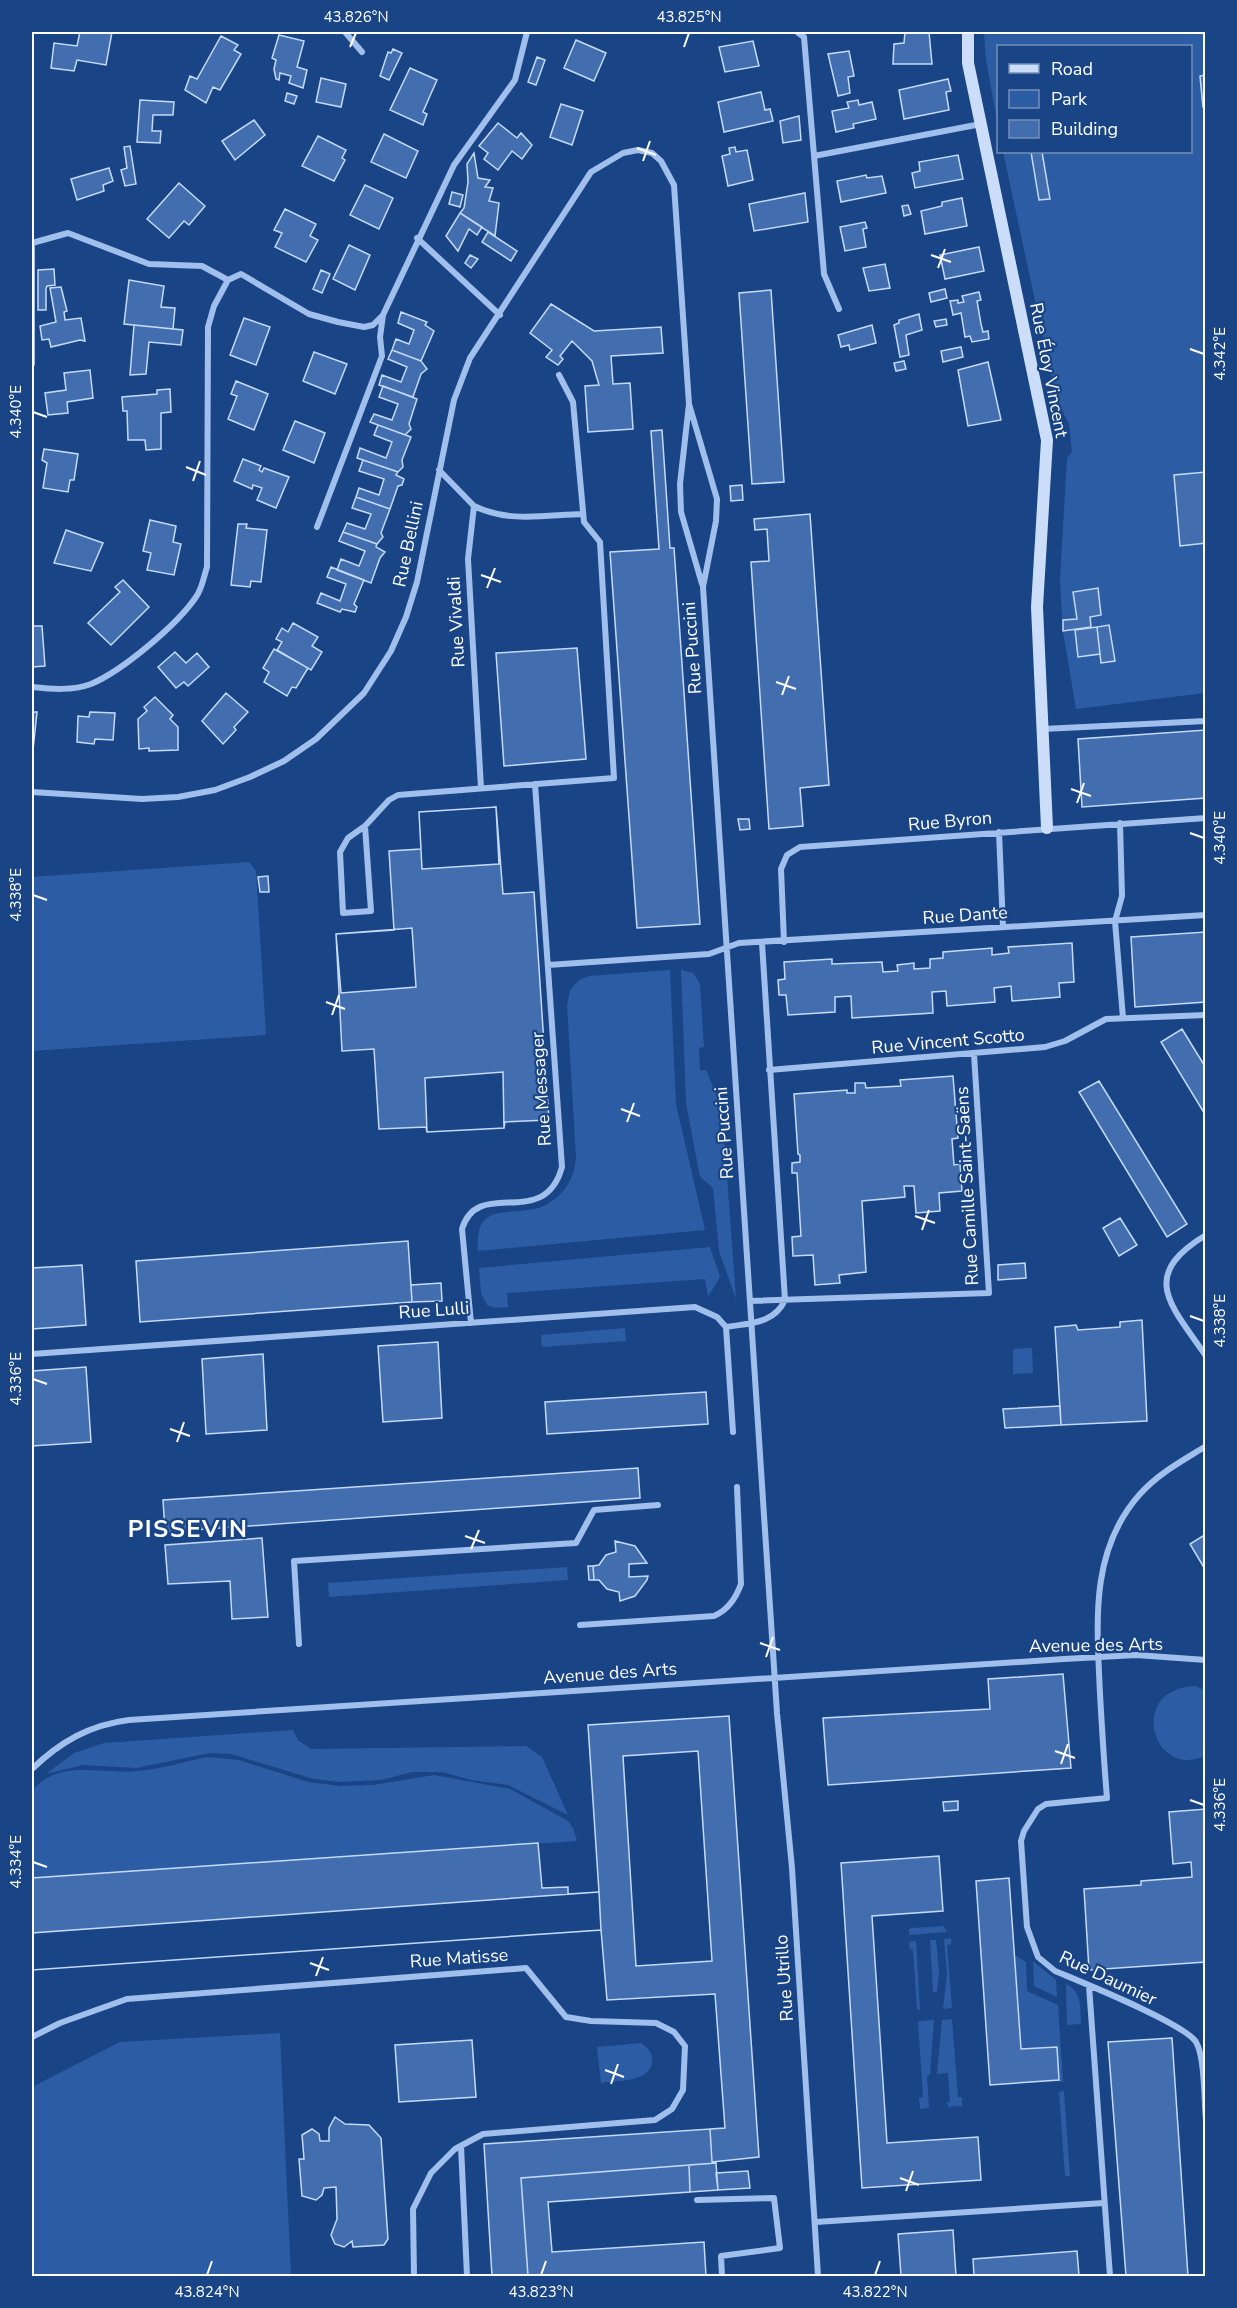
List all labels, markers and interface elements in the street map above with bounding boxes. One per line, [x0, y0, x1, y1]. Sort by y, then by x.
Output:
text: 43.826°N [323, 7, 389, 27]
text: 43.825°N [656, 7, 722, 27]
legend [997, 45, 1192, 153]
text: Road [1051, 57, 1093, 81]
text: Park [1051, 87, 1088, 111]
text: Building [1051, 117, 1118, 141]
street label: Rue Éloy Vincent [1024, 301, 1074, 440]
text: 4.342°E [1210, 327, 1230, 381]
text: 4.340°E [6, 385, 26, 439]
street label: Rue Bellini [387, 499, 429, 589]
street label: Rue Vivaldi [442, 576, 470, 668]
street label: Rue Puccini [677, 601, 707, 695]
street label: Rue Byron [907, 805, 993, 837]
text: 4.340°E [1210, 811, 1230, 865]
text: 4.338°E [6, 868, 26, 922]
street label: Rue Dante [922, 900, 1008, 930]
street label: Rue Vincent Scotto [871, 1022, 1025, 1060]
street label: Rue Messager [525, 1030, 557, 1147]
street label: Rue Puccini [709, 1086, 739, 1180]
street label: Rue Camille Saint-Saëns [950, 1086, 984, 1286]
text: 4.338°E [1210, 1294, 1230, 1348]
street label: Rue Lulli [398, 1296, 470, 1324]
text: 4.336°E [6, 1352, 26, 1406]
district label: PISSEVIN [128, 1513, 248, 1545]
street label: Avenue des Arts [1029, 1632, 1163, 1658]
street label: Avenue des Arts [542, 1656, 678, 1690]
text: 4.336°E [1210, 1778, 1230, 1832]
text: 4.334°E [6, 1835, 26, 1889]
street label: Rue Utrillo [769, 1934, 799, 2022]
street label: Rue Matisse [409, 1943, 509, 1973]
street label: Rue Daumier [1055, 1945, 1161, 2011]
text: 43.824°N [174, 2282, 240, 2302]
text: 43.823°N [508, 2282, 574, 2302]
text: 43.822°N [842, 2282, 908, 2302]

